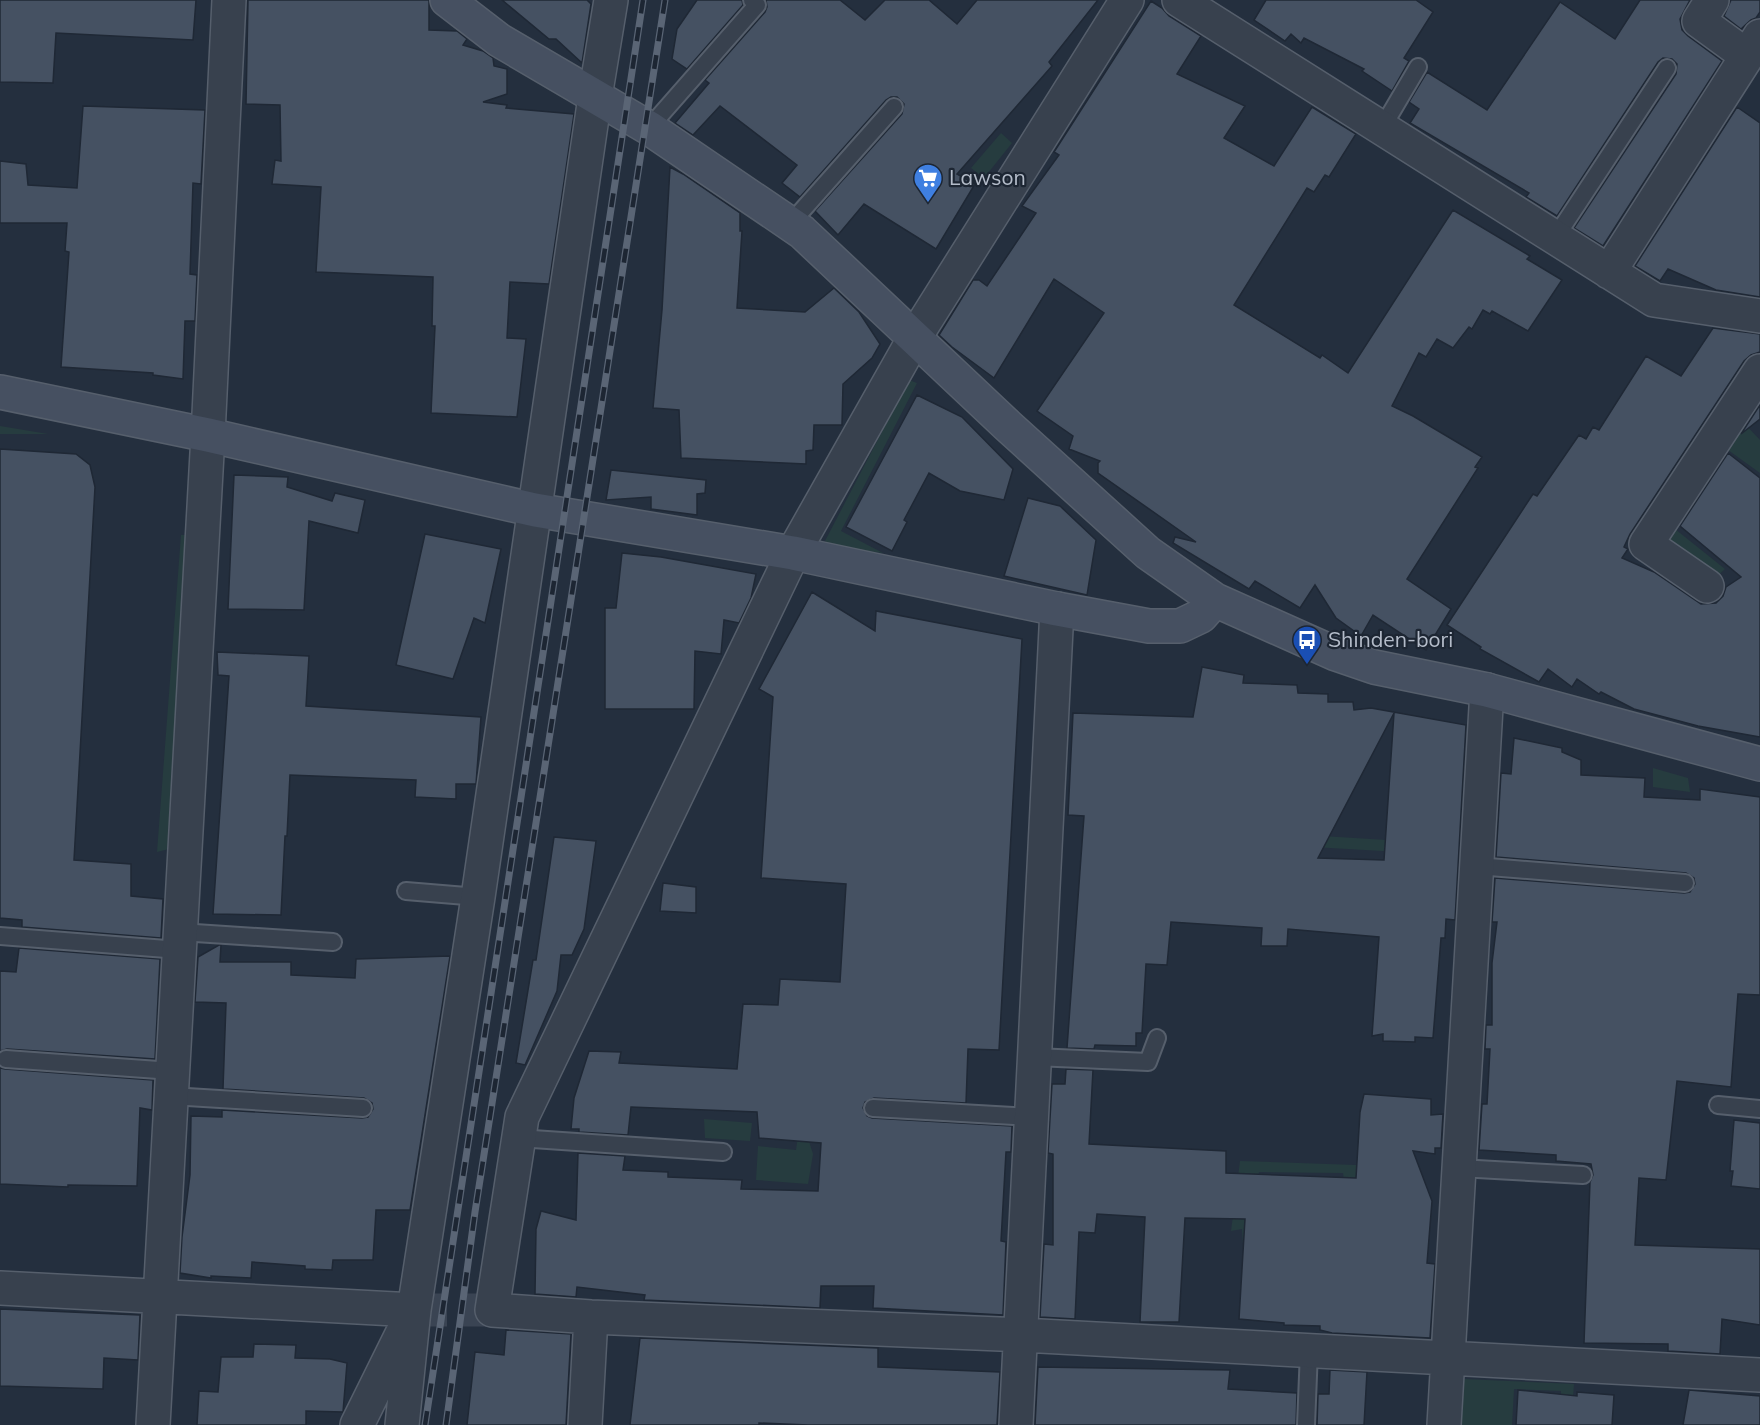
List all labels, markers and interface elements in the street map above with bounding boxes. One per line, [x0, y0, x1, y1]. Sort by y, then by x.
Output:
supermarket icon: Lawson [912, 162, 944, 204]
place label: Lawson [949, 164, 1026, 190]
bus stop icon: Shinden-bori [1291, 624, 1323, 666]
place label: Shinden-bori [1328, 626, 1453, 652]

